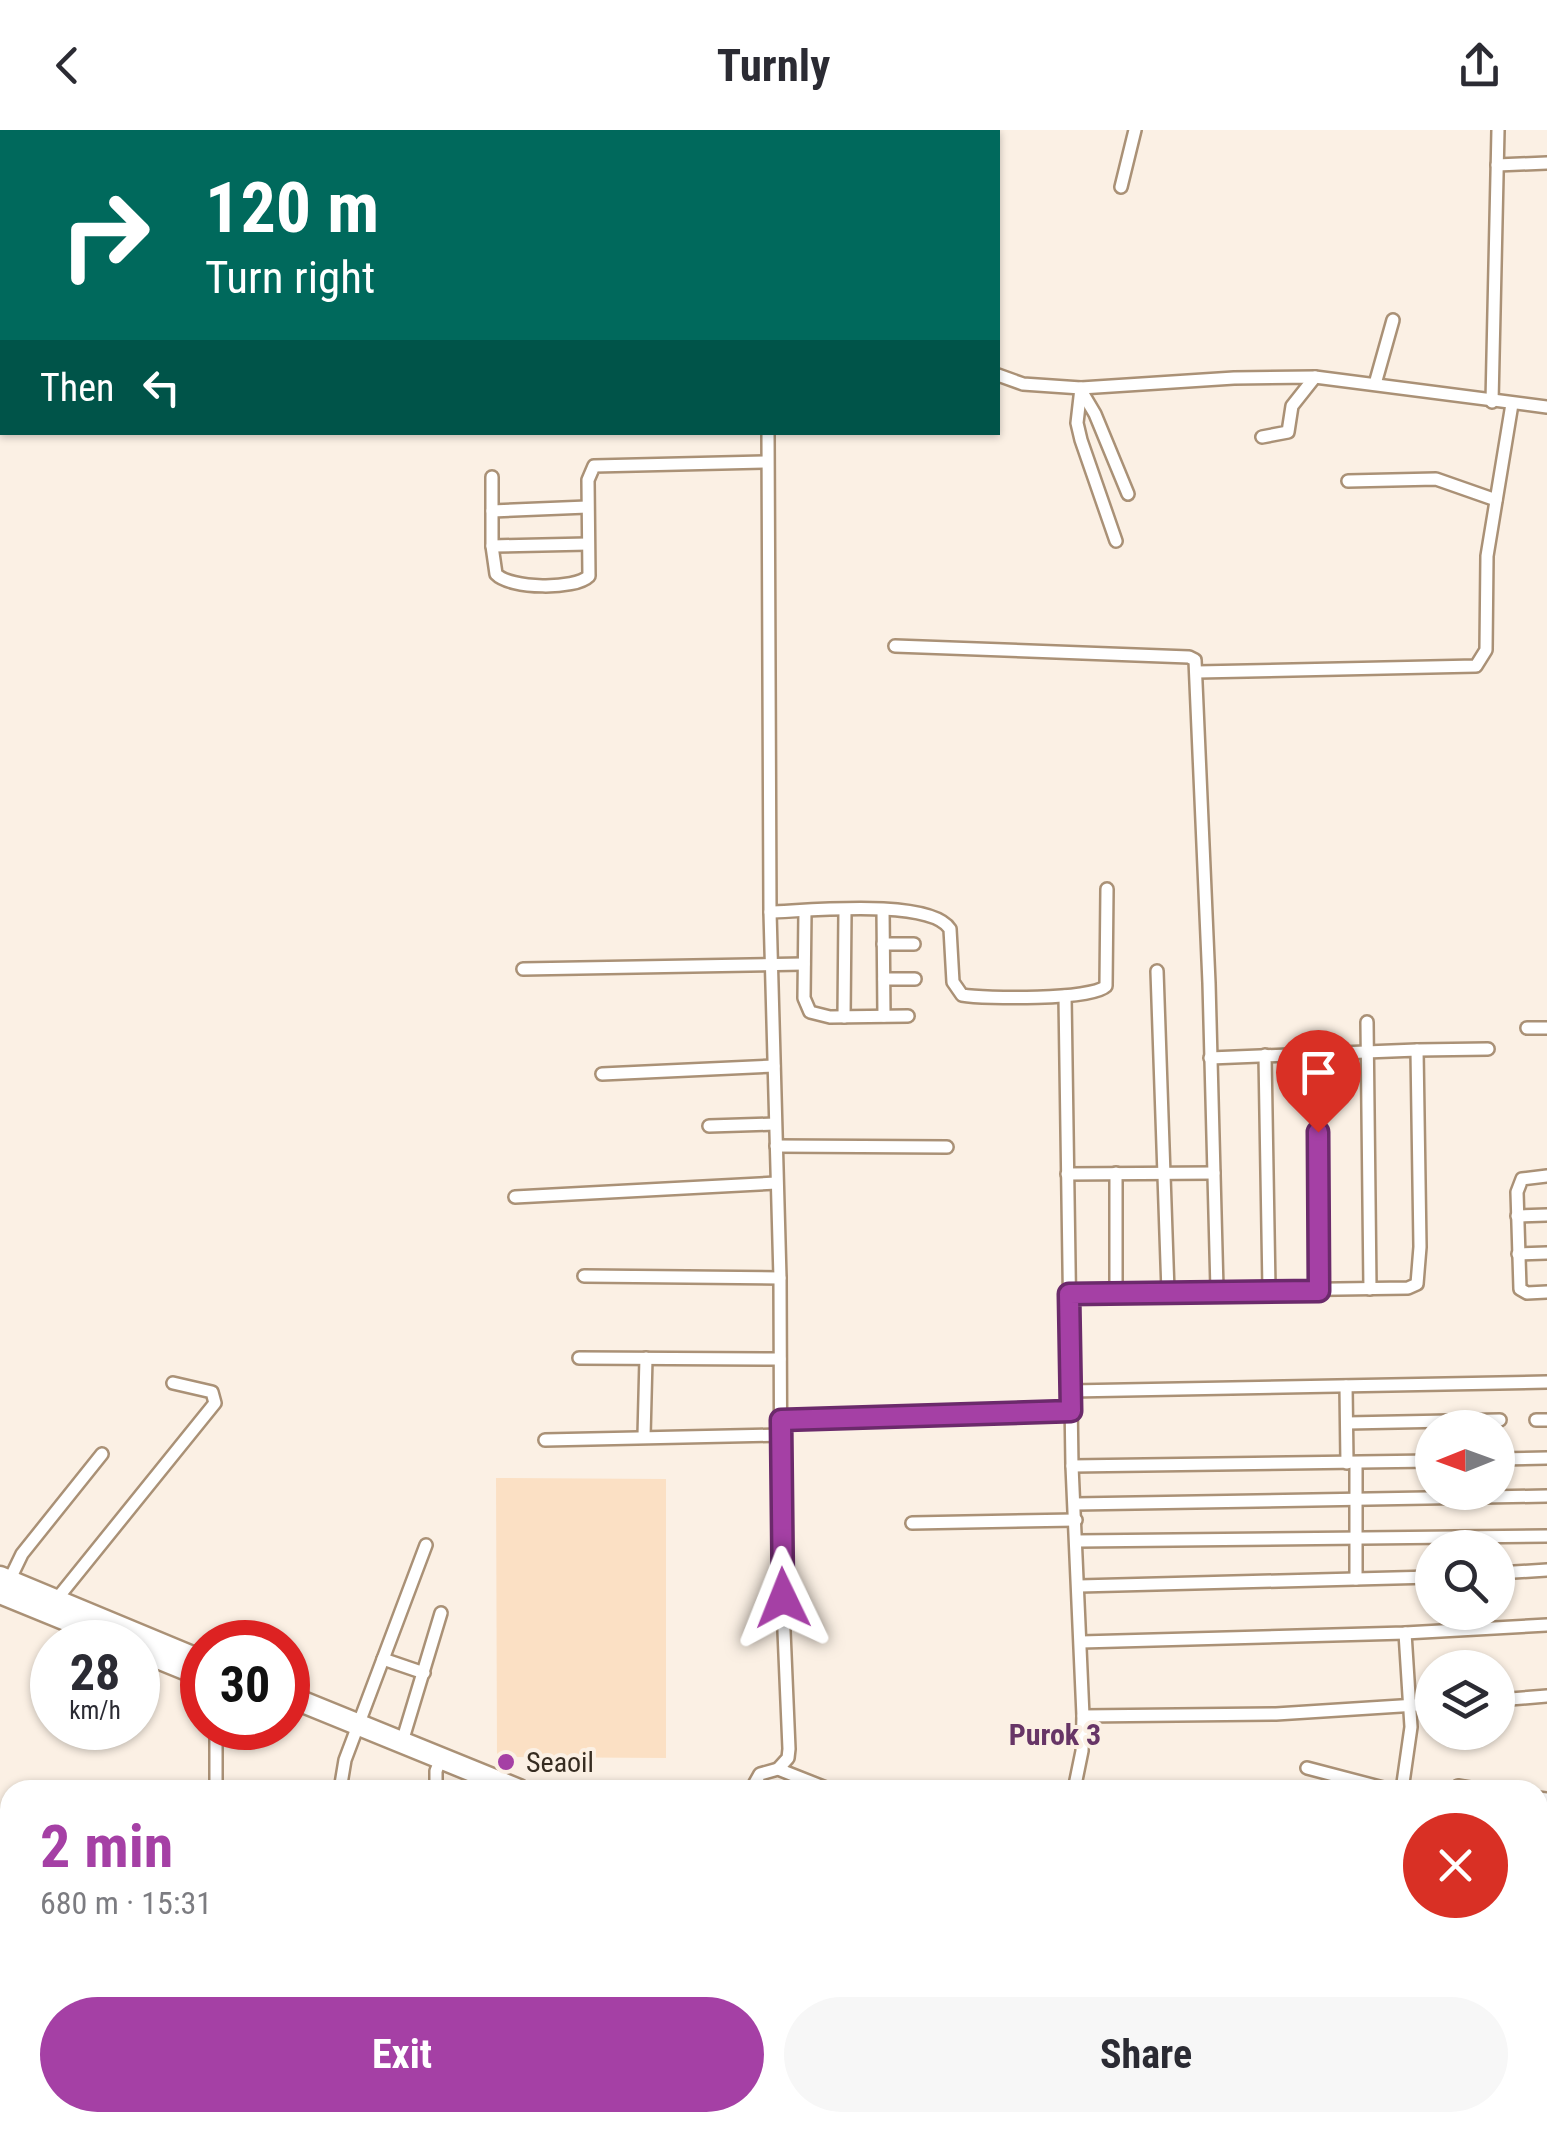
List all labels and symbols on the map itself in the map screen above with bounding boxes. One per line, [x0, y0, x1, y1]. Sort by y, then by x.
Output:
pin [1276, 1030, 1361, 1133]
north arrow [1415, 1410, 1515, 1510]
position arrow [731, 1546, 835, 1650]
speed limit sign: 30 [180, 1620, 310, 1750]
district label: Purok 3 [1009, 1717, 1101, 1752]
place label: Seaoil [526, 1746, 594, 1779]
marker: Seaoil [495, 1751, 517, 1773]

